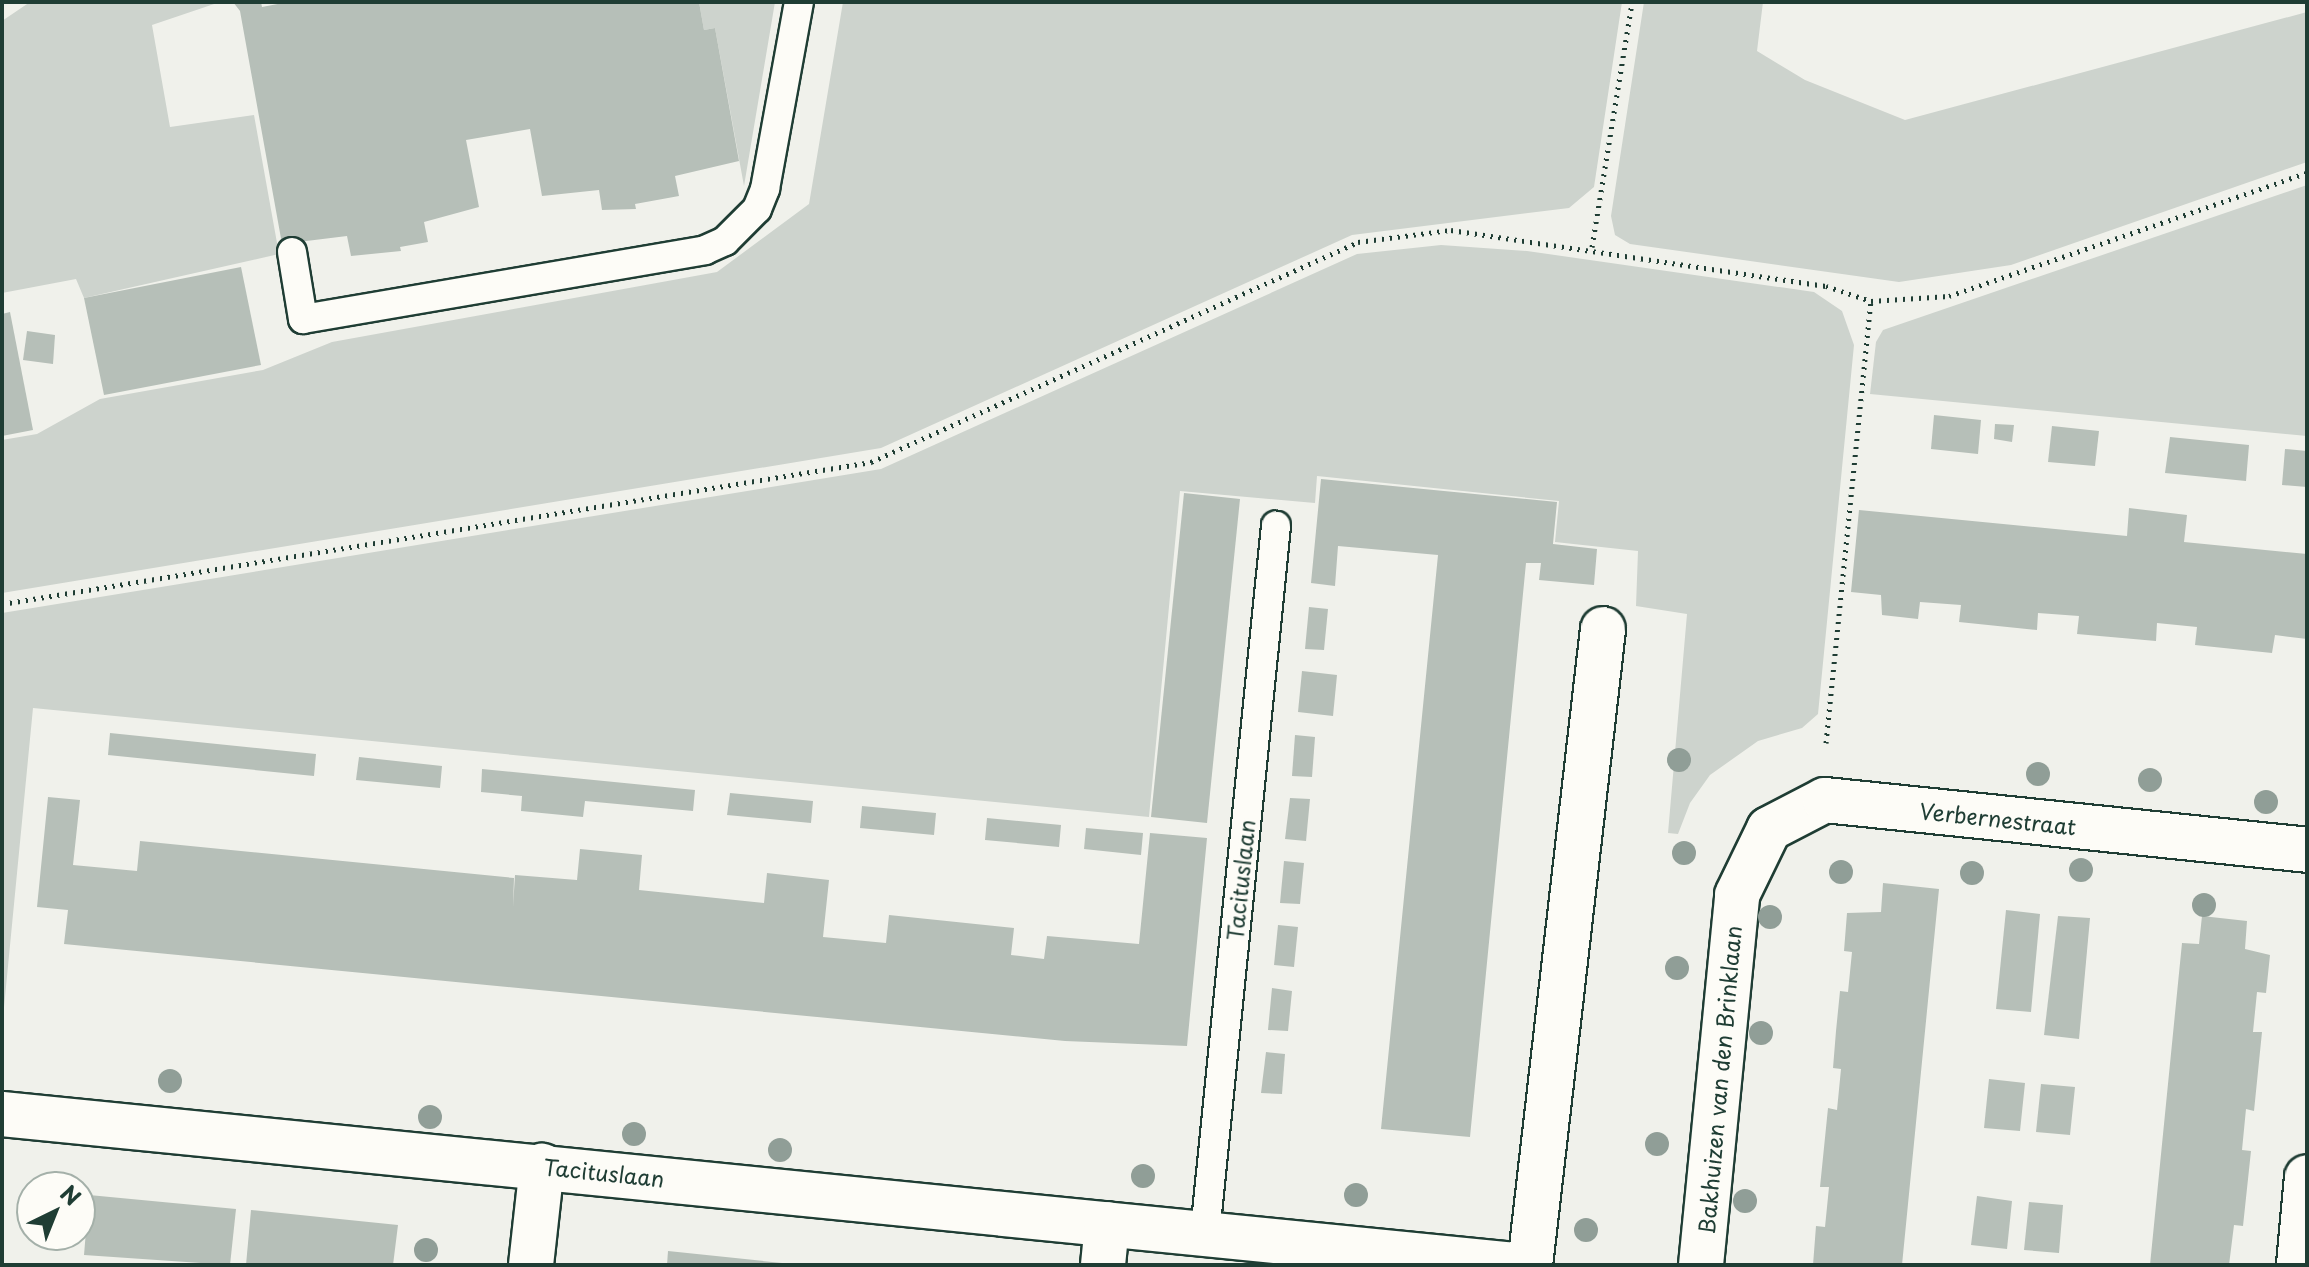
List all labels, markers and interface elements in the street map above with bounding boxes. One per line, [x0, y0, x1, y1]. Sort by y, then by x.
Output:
street label: Verbernestraat [1918, 797, 2078, 839]
street label: Tacituslaan [1221, 818, 1259, 942]
street label: Bakhuizen van den Brinklaan [1692, 924, 1746, 1236]
street label: Tacituslaan [542, 1153, 666, 1191]
north arrow [16, 1171, 96, 1251]
text: N [54, 1177, 89, 1213]

